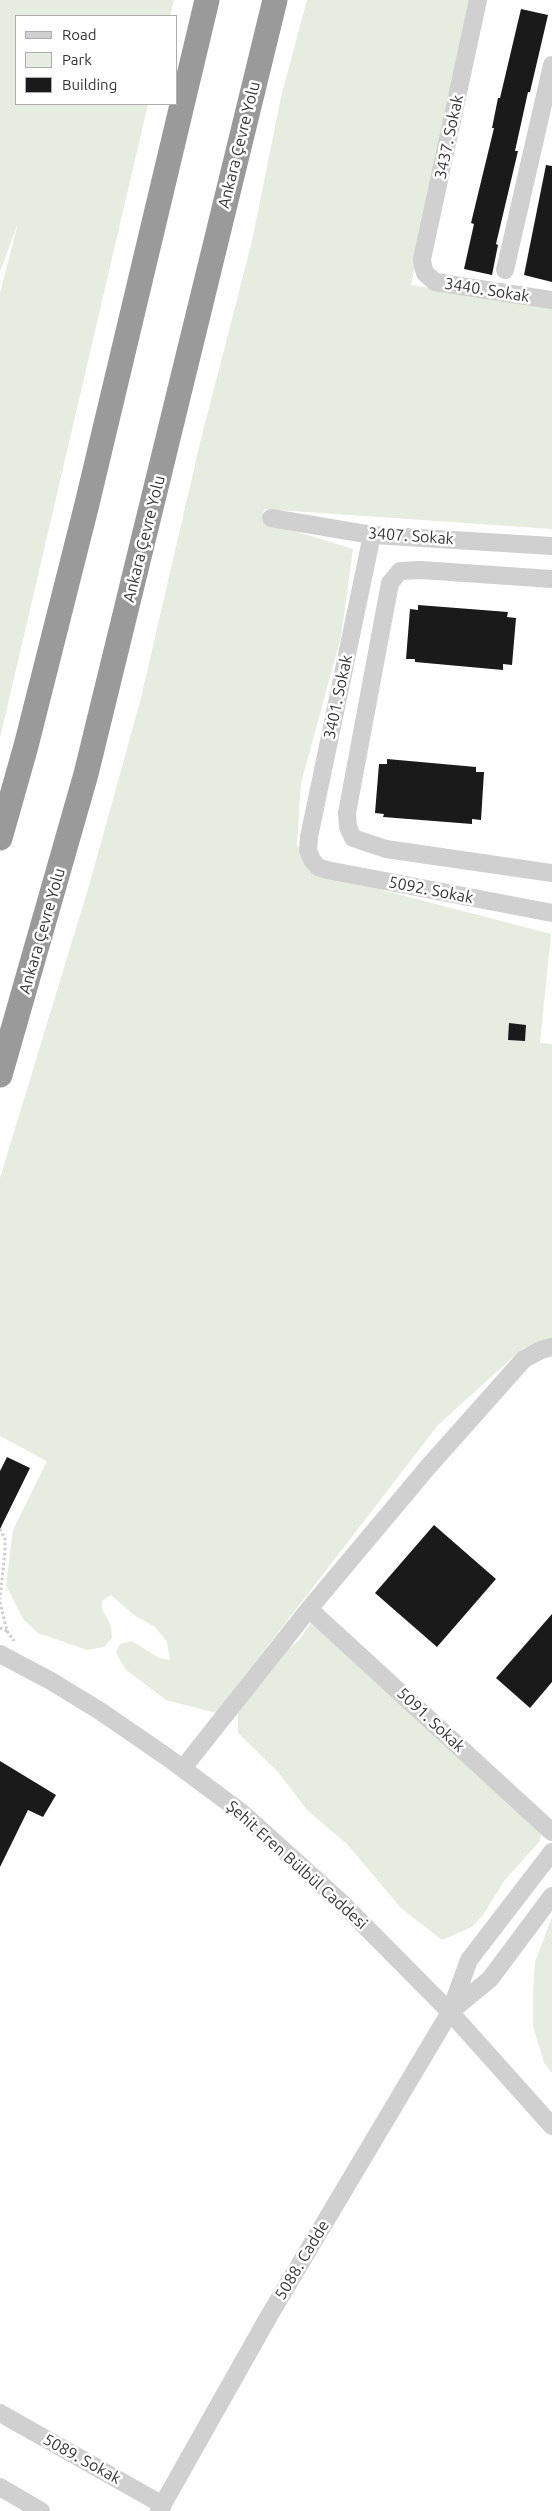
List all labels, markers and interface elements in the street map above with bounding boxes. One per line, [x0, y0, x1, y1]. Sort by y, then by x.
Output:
legend [15, 15, 178, 105]
text: Road [62, 26, 97, 43]
text: Park [62, 51, 92, 68]
text: Building [62, 76, 117, 93]
street label: Ankara Çevre Yolu [214, 80, 264, 210]
street label: 3437. Sokak [431, 93, 467, 181]
street label: 3440. Sokak [443, 274, 531, 306]
street label: Ankara Çevre Yolu [119, 474, 169, 604]
street label: 3407. Sokak [368, 523, 454, 549]
street label: 3401. Sokak [320, 653, 356, 741]
street label: Ankara Çevre Yolu [15, 866, 69, 996]
street label: 5092. Sokak [387, 872, 475, 908]
street label: 5091. Sokak [393, 1684, 469, 1756]
street label: Şehit Eren Bülbül Caddesi [223, 1797, 371, 1933]
street label: 5088. Cadde [271, 2217, 333, 2303]
street label: 5089. Sokak [40, 2430, 124, 2488]

